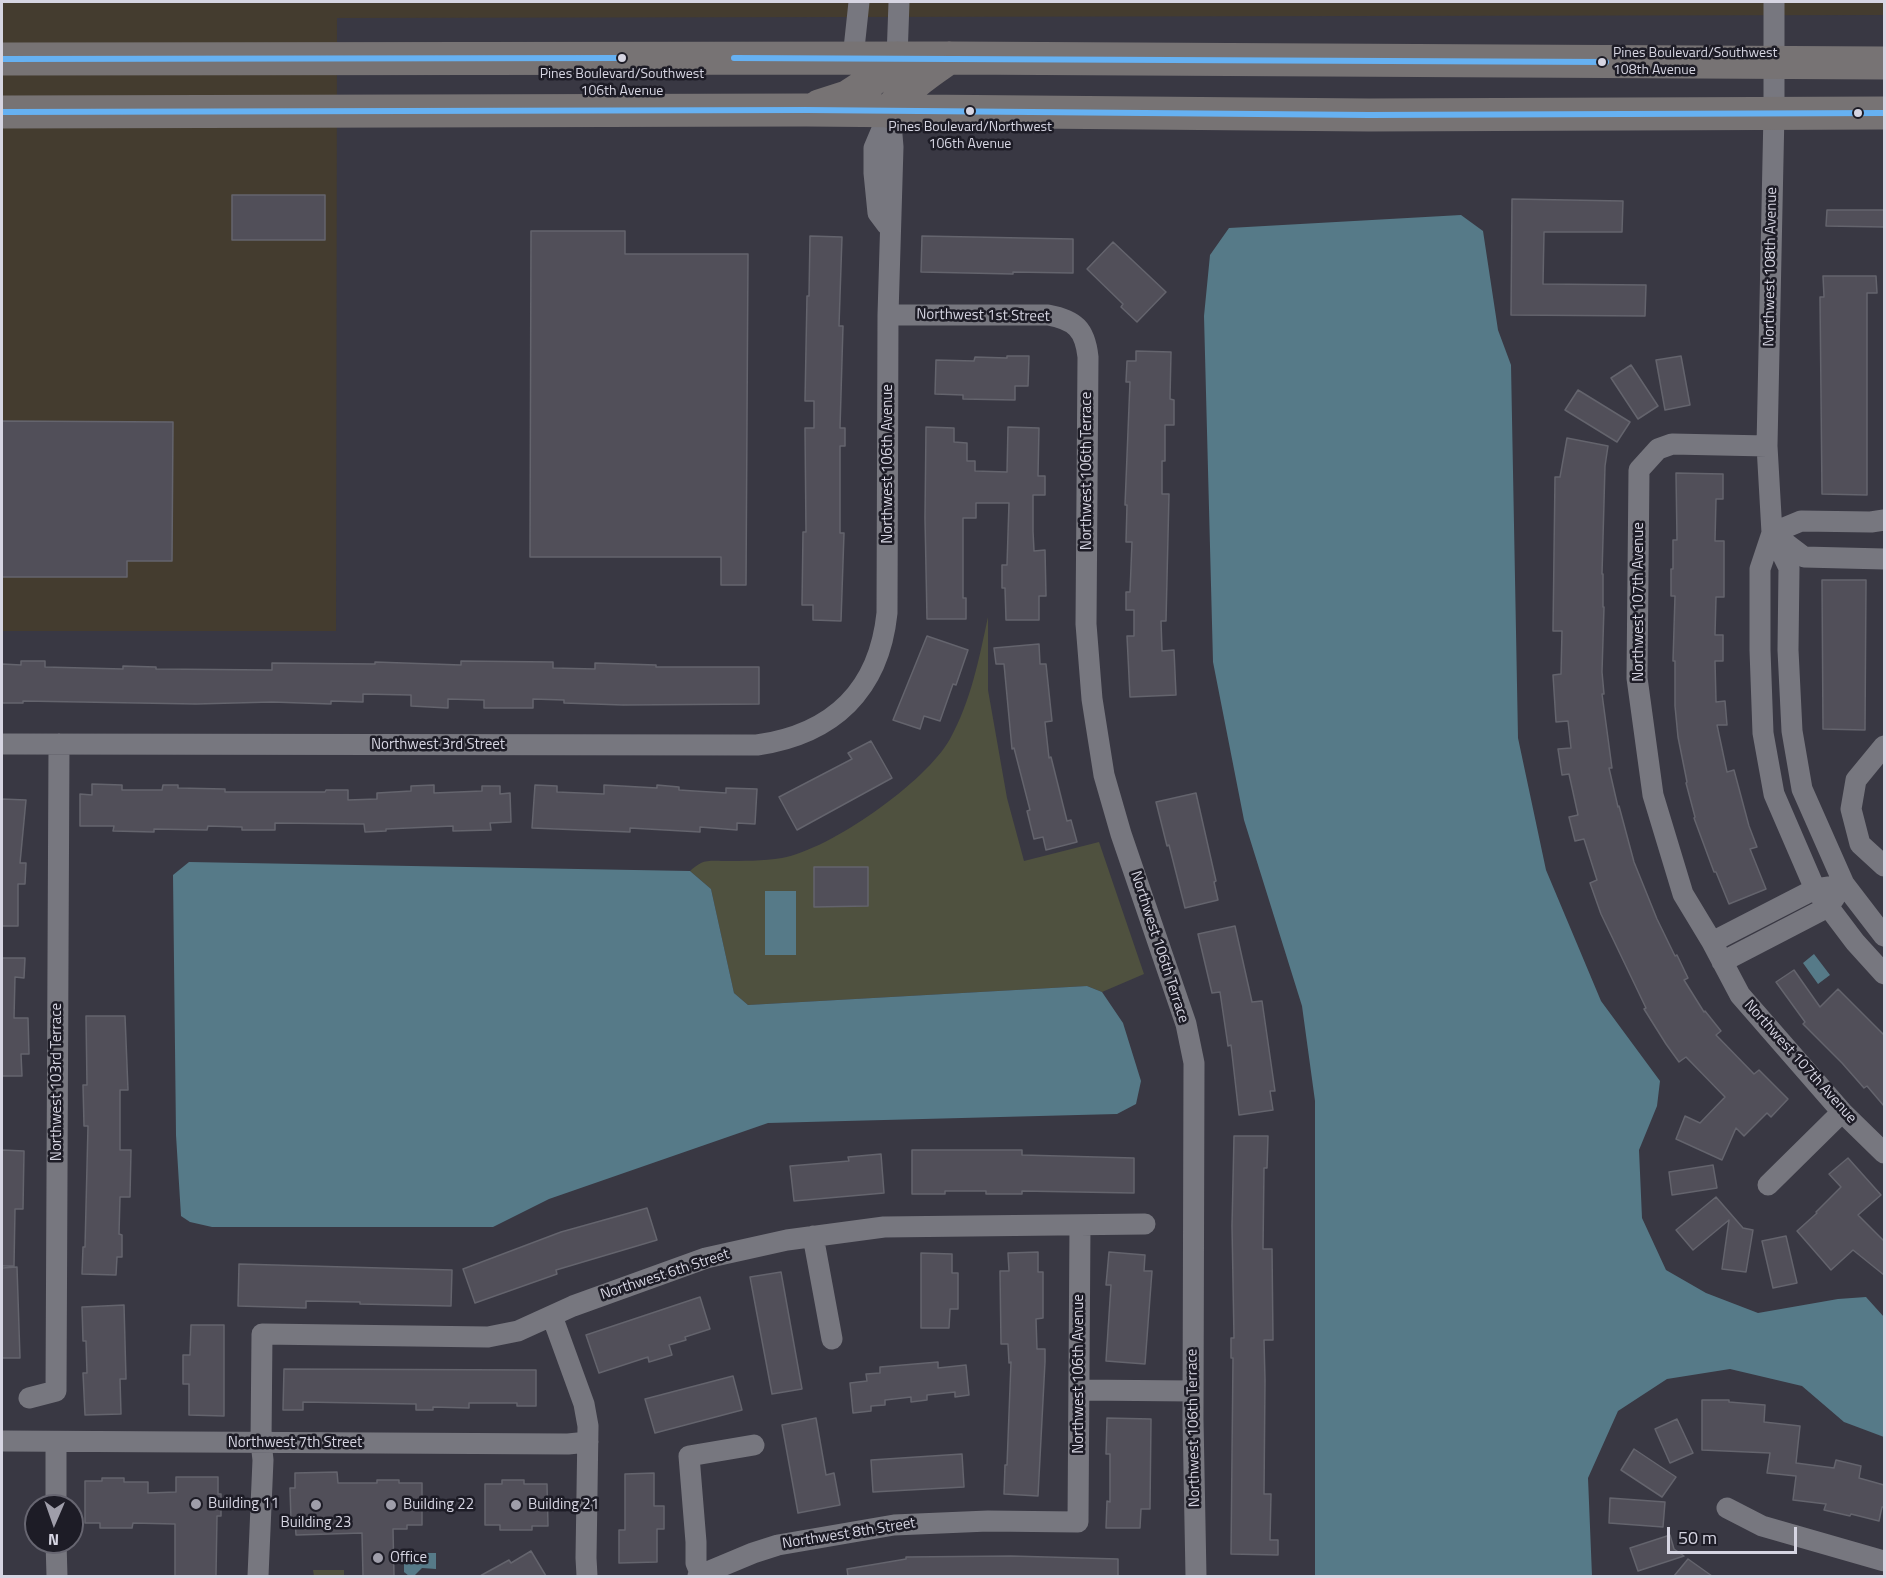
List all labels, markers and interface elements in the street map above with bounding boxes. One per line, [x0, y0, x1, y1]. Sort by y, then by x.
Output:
place label: Pines Boulevard/Southwest 108th Avenue [1613, 46, 1778, 78]
marker: Pines Boulevard/Southwest 106th Avenue [616, 52, 628, 64]
marker: Pines Boulevard/Southwest 108th Avenue [1596, 56, 1608, 68]
place label: Pines Boulevard/Southwest 106th Avenue [540, 67, 704, 100]
marker: Pines Boulevard/Northwest 106th Avenue [964, 105, 976, 117]
unlabelled marker [1852, 107, 1864, 119]
place label: Pines Boulevard/Northwest 106th Avenue [888, 120, 1052, 152]
street label: Northwest 108th Avenue [1761, 187, 1781, 347]
street label: Northwest 1st Street [916, 306, 1050, 326]
street label: Northwest 106th Avenue [879, 384, 897, 544]
street label: Northwest 106th Terrace [1078, 392, 1096, 550]
street label: Northwest 107th Avenue [1630, 522, 1648, 682]
street label: Northwest 3rd Street [371, 736, 505, 754]
street label: Northwest 106th Terrace [1126, 869, 1192, 1025]
street label: Northwest 107th Avenue [1740, 997, 1860, 1127]
street label: Northwest 103rd Terrace [48, 1003, 66, 1161]
street label: Northwest 6th Street [598, 1246, 732, 1304]
street label: Northwest 106th Avenue [1070, 1294, 1088, 1454]
street label: Northwest 106th Terrace [1184, 1348, 1204, 1508]
street label: Northwest 7th Street [228, 1434, 362, 1452]
north arrow [24, 1494, 84, 1554]
place label: Building 11 [208, 1495, 279, 1513]
place label: Building 22 [403, 1496, 474, 1514]
place label: Building 21 [528, 1496, 599, 1514]
marker: Building 11 [189, 1497, 203, 1511]
marker: Building 23 [309, 1498, 323, 1512]
marker: Building 22 [384, 1498, 398, 1512]
marker: Building 21 [509, 1498, 523, 1512]
place label: Building 23 [280, 1514, 352, 1532]
street label: Northwest 8th Street [781, 1515, 917, 1553]
scale bar [1670, 1515, 1800, 1553]
text: 50 m [1678, 1524, 1717, 1551]
text: N [47, 1528, 59, 1552]
place label: Office [390, 1549, 427, 1567]
marker: Office [371, 1551, 385, 1565]

